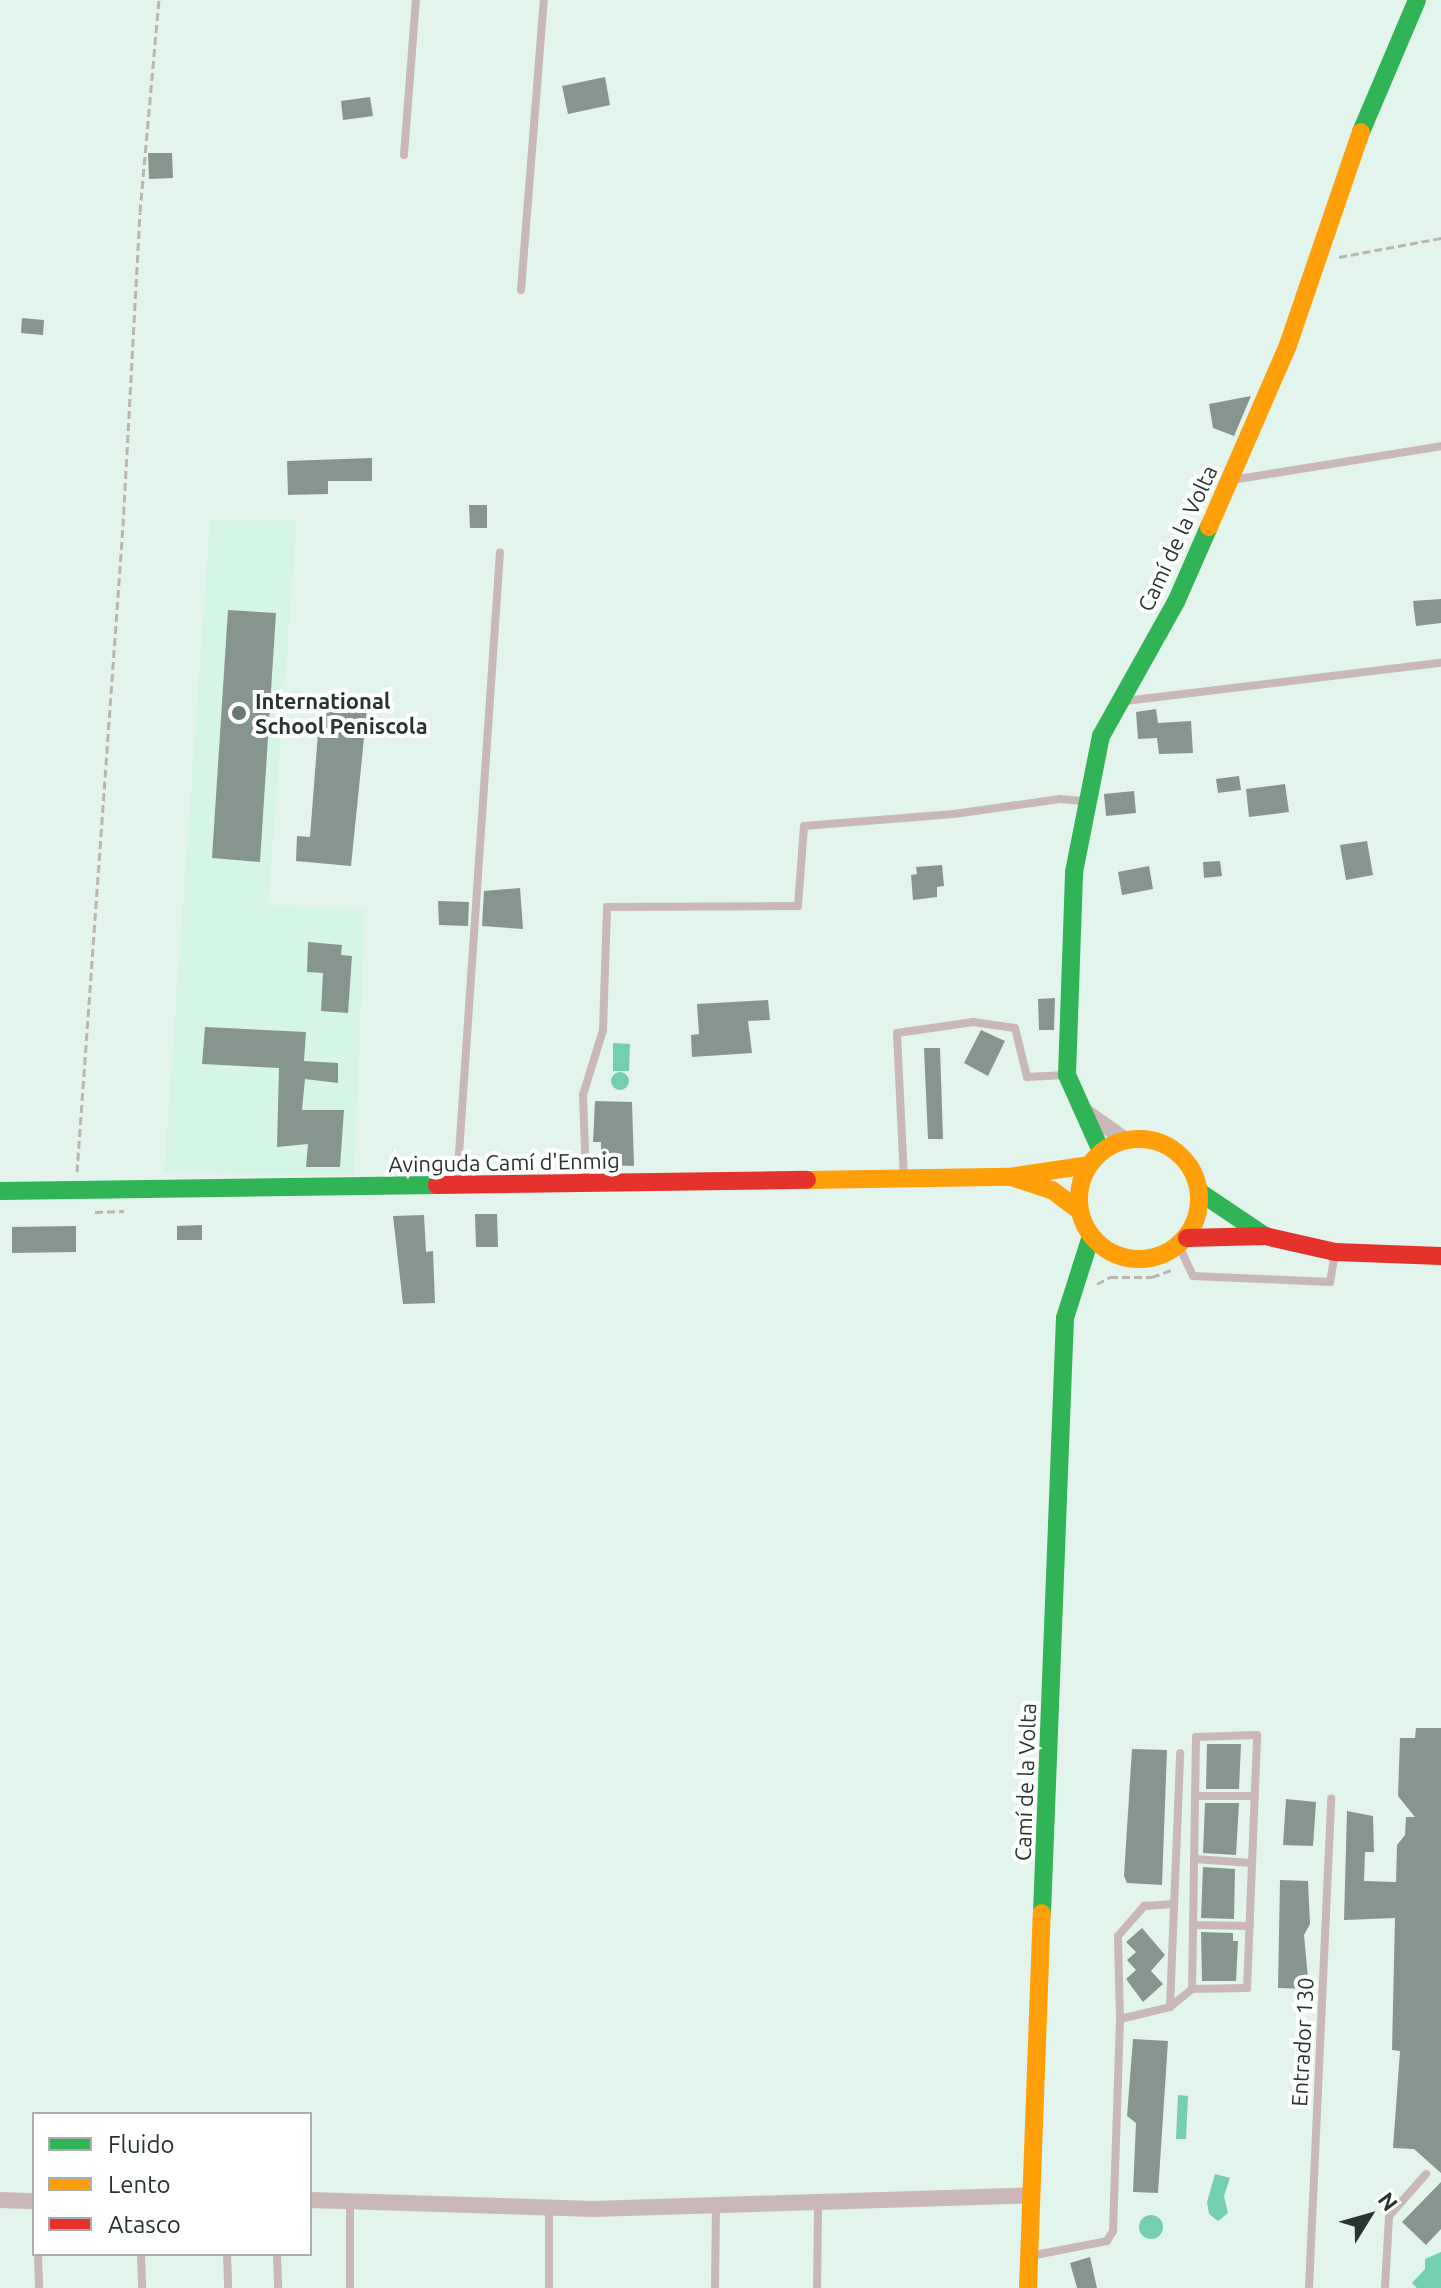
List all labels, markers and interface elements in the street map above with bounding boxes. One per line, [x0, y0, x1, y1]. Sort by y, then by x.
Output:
street label: Camí de la Volta [1132, 461, 1222, 615]
place label: International School Peniscola [255, 687, 428, 738]
marker: International School Peniscola [230, 704, 248, 722]
street label: Avinguda Camí d'Enmig [388, 1147, 620, 1177]
street label: Camí de la Volta [1009, 1703, 1041, 1861]
street label: Entrador 130 [1285, 1977, 1319, 2107]
legend [32, 2112, 312, 2256]
text: Fluido [108, 2131, 175, 2158]
text: Lento [108, 2171, 171, 2198]
north arrow [1329, 2176, 1409, 2256]
text: N [1374, 2187, 1403, 2215]
text: Atasco [108, 2211, 181, 2238]

